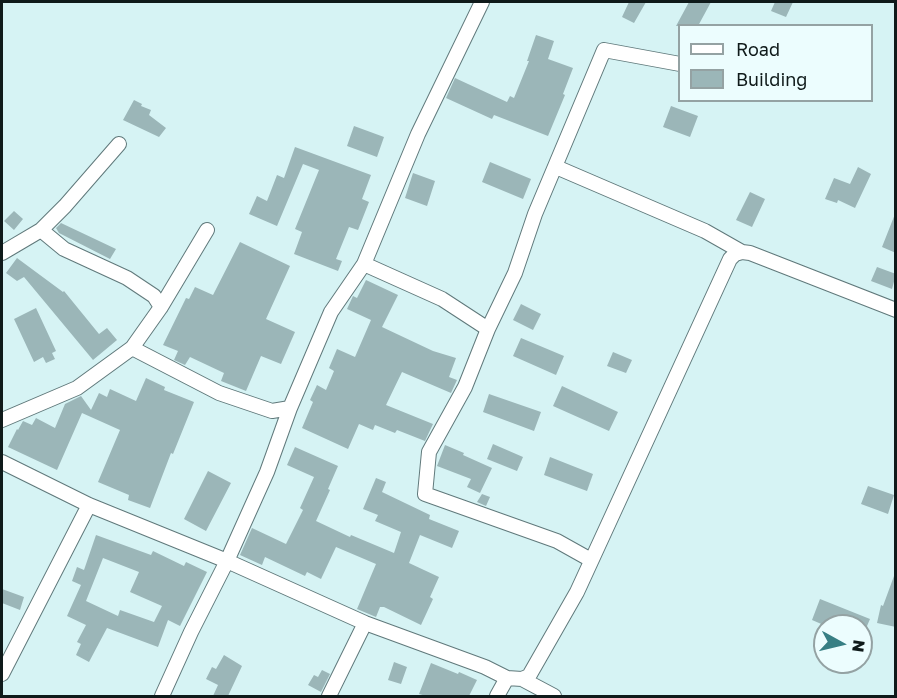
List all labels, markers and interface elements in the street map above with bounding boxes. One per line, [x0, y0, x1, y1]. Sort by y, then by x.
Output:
legend [678, 24, 873, 102]
text: Road [736, 38, 780, 60]
text: Building [736, 68, 807, 90]
north arrow [813, 614, 873, 674]
text: N [848, 639, 870, 654]

